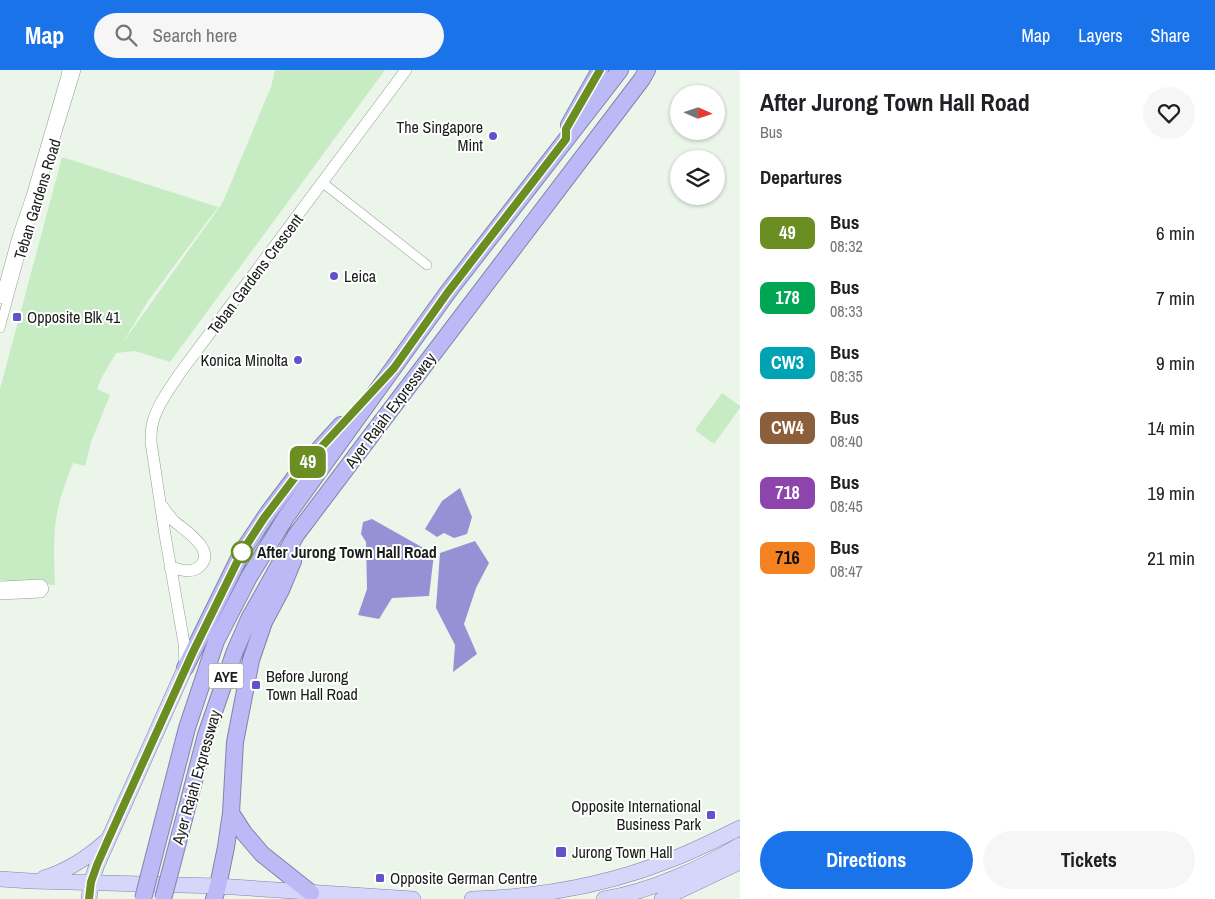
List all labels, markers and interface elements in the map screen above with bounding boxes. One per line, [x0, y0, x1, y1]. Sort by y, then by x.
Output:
search box [94, 13, 444, 58]
text: Map [25, 19, 64, 51]
icon: search [112, 21, 140, 49]
text: Search here [152, 22, 237, 48]
text: Map [1022, 23, 1050, 48]
text: Layers [1078, 23, 1123, 48]
text: Share [1151, 23, 1190, 48]
north arrow [670, 85, 725, 140]
map controls [670, 85, 725, 205]
text: After Jurong Town Hall Road [760, 86, 1030, 118]
button: heart [1143, 87, 1195, 139]
place label: The Singapore Mint [396, 116, 483, 156]
text: Bus [760, 121, 783, 143]
marker: The Singapore Mint [487, 130, 499, 142]
street label: Teban Gardens Road [8, 136, 66, 262]
button: layers [670, 150, 725, 205]
text: Departures [760, 164, 842, 190]
street label: Teban Gardens Crescent [202, 209, 308, 339]
text: Bus [830, 209, 859, 235]
text: 49 [779, 220, 796, 245]
text: 6 min [1156, 220, 1195, 246]
text: 08:32 [830, 235, 863, 257]
place label: Leica [344, 265, 377, 287]
marker: Leica [328, 270, 340, 282]
text: Bus [830, 274, 859, 300]
text: 178 [775, 285, 800, 310]
text: 7 min [1156, 285, 1195, 311]
text: 08:33 [830, 300, 863, 322]
place label: Opposite Blk 41 [27, 306, 121, 328]
marker: Opposite Blk 41 [11, 311, 23, 323]
text: Bus [830, 339, 859, 365]
street label: Ayer Rajah Expressway [339, 348, 441, 473]
place label: Konica Minolta [200, 349, 289, 371]
text: CW3 [771, 350, 804, 375]
text: 9 min [1156, 350, 1195, 376]
marker: Konica Minolta [292, 354, 304, 366]
text: 08:35 [830, 365, 863, 387]
text: Bus [830, 404, 859, 430]
text: CW4 [771, 415, 804, 440]
text: 14 min [1147, 415, 1195, 441]
text: 08:40 [830, 430, 863, 452]
line badge: 49 [286, 446, 330, 478]
text: 49 [300, 449, 316, 474]
text: Bus [830, 469, 859, 495]
text: 718 [775, 480, 800, 505]
text: 19 min [1147, 480, 1195, 506]
text: 08:45 [830, 495, 863, 517]
text: Bus [830, 534, 859, 560]
marker: After Jurong Town Hall Road [231, 541, 253, 563]
place label: After Jurong Town Hall Road [257, 541, 437, 563]
text: 716 [775, 545, 800, 570]
text: 21 min [1147, 545, 1195, 571]
text: 08:47 [830, 560, 863, 582]
road number: AYE [208, 664, 244, 688]
place label: Before Jurong Town Hall Road [266, 665, 358, 705]
marker: Before Jurong Town Hall Road [250, 679, 262, 691]
street label: Ayer Rajah Expressway [166, 707, 226, 848]
place label: Opposite International Business Park [571, 795, 701, 835]
marker: Opposite International Business Park [705, 809, 717, 821]
button: Directions [760, 831, 973, 889]
button: Tickets [983, 831, 1195, 889]
place label: Jurong Town Hall [572, 841, 672, 863]
marker: Jurong Town Hall [554, 845, 568, 859]
place label: Opposite German Centre [390, 867, 537, 889]
marker: Opposite German Centre [374, 872, 386, 884]

